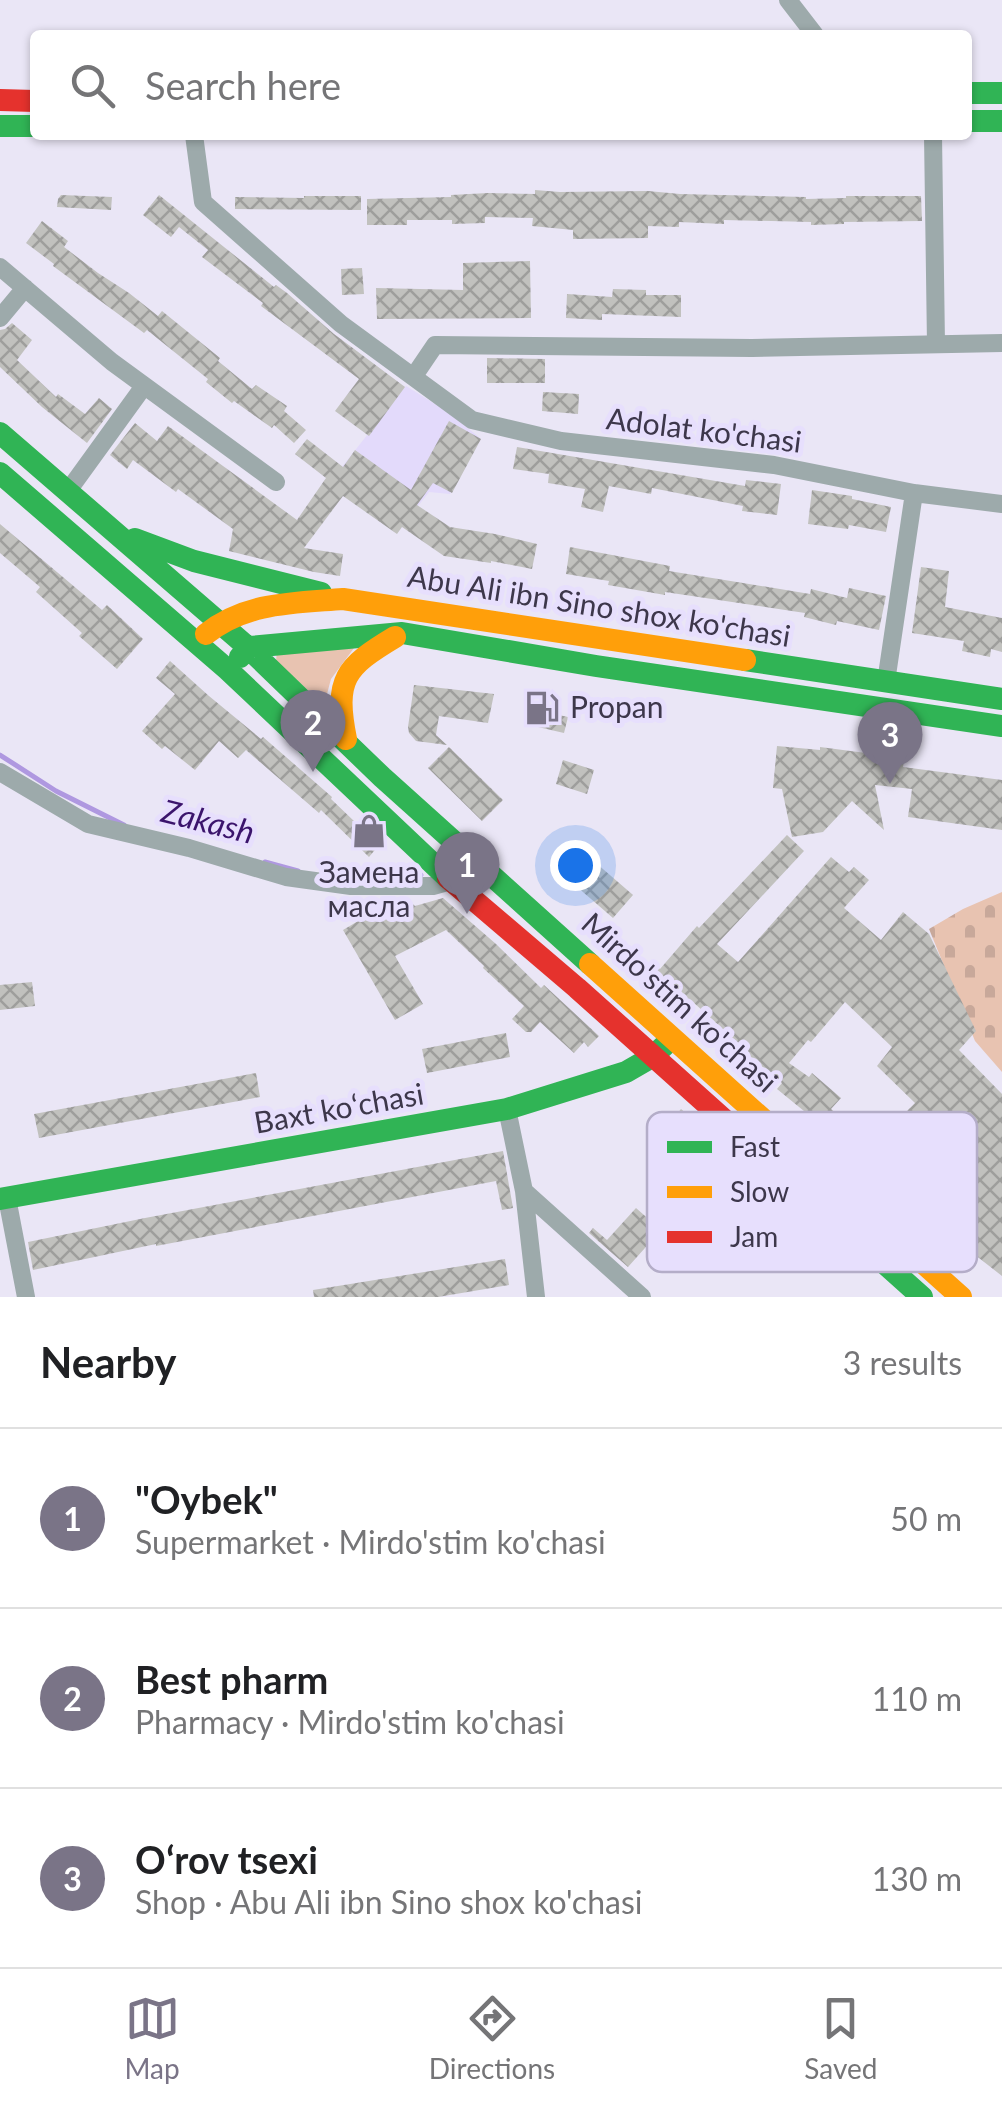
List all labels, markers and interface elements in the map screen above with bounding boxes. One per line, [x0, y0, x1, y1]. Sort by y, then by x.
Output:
search box [30, 30, 972, 140]
icon: search [65, 58, 120, 113]
text: Search here [145, 62, 341, 108]
street label: Adolat ko'chasi [605, 399, 804, 459]
street label: Abu Ali ibn Sino shox ko'chasi [405, 557, 793, 653]
place label: Propan [570, 688, 664, 724]
fuel station icon: Propan [523, 689, 561, 727]
pin: 2 [280, 690, 346, 772]
pin: 3 [858, 702, 922, 784]
water label: Zakash [157, 790, 259, 851]
shop icon: Замена масла [350, 812, 388, 850]
pin: 1 [434, 832, 500, 914]
your location [550, 840, 601, 891]
place label: Замена масла [319, 853, 419, 923]
street label: Mirdo'stim ko'chasi [575, 904, 785, 1099]
street label: Baxt koʻchasi [251, 1074, 426, 1140]
legend [647, 1112, 977, 1272]
text: Fast [730, 1129, 780, 1163]
text: Slow [730, 1174, 789, 1208]
text: Jam [730, 1219, 778, 1253]
text: Nearby [40, 1337, 177, 1387]
text: 3 results [843, 1343, 962, 1382]
text: "Oybek" [135, 1476, 278, 1522]
text: 1 [63, 1499, 82, 1538]
text: 50 m [890, 1499, 962, 1538]
text: Supermarket · Mirdo'stim ko'chasi [135, 1522, 606, 1561]
text: Best pharm [135, 1656, 328, 1702]
text: 2 [63, 1679, 82, 1718]
text: 110 m [872, 1679, 962, 1718]
text: Pharmacy · Mirdo'stim ko'chasi [135, 1702, 565, 1741]
text: Oʻrov tsexi [135, 1836, 318, 1882]
text: 3 [63, 1859, 82, 1898]
text: 130 m [872, 1859, 962, 1898]
text: Shop · Abu Ali ibn Sino shox ko'chasi [135, 1882, 642, 1921]
tab: Map [125, 1991, 180, 2085]
tab: Directions [429, 1991, 555, 2085]
tab: Saved [804, 1991, 877, 2085]

